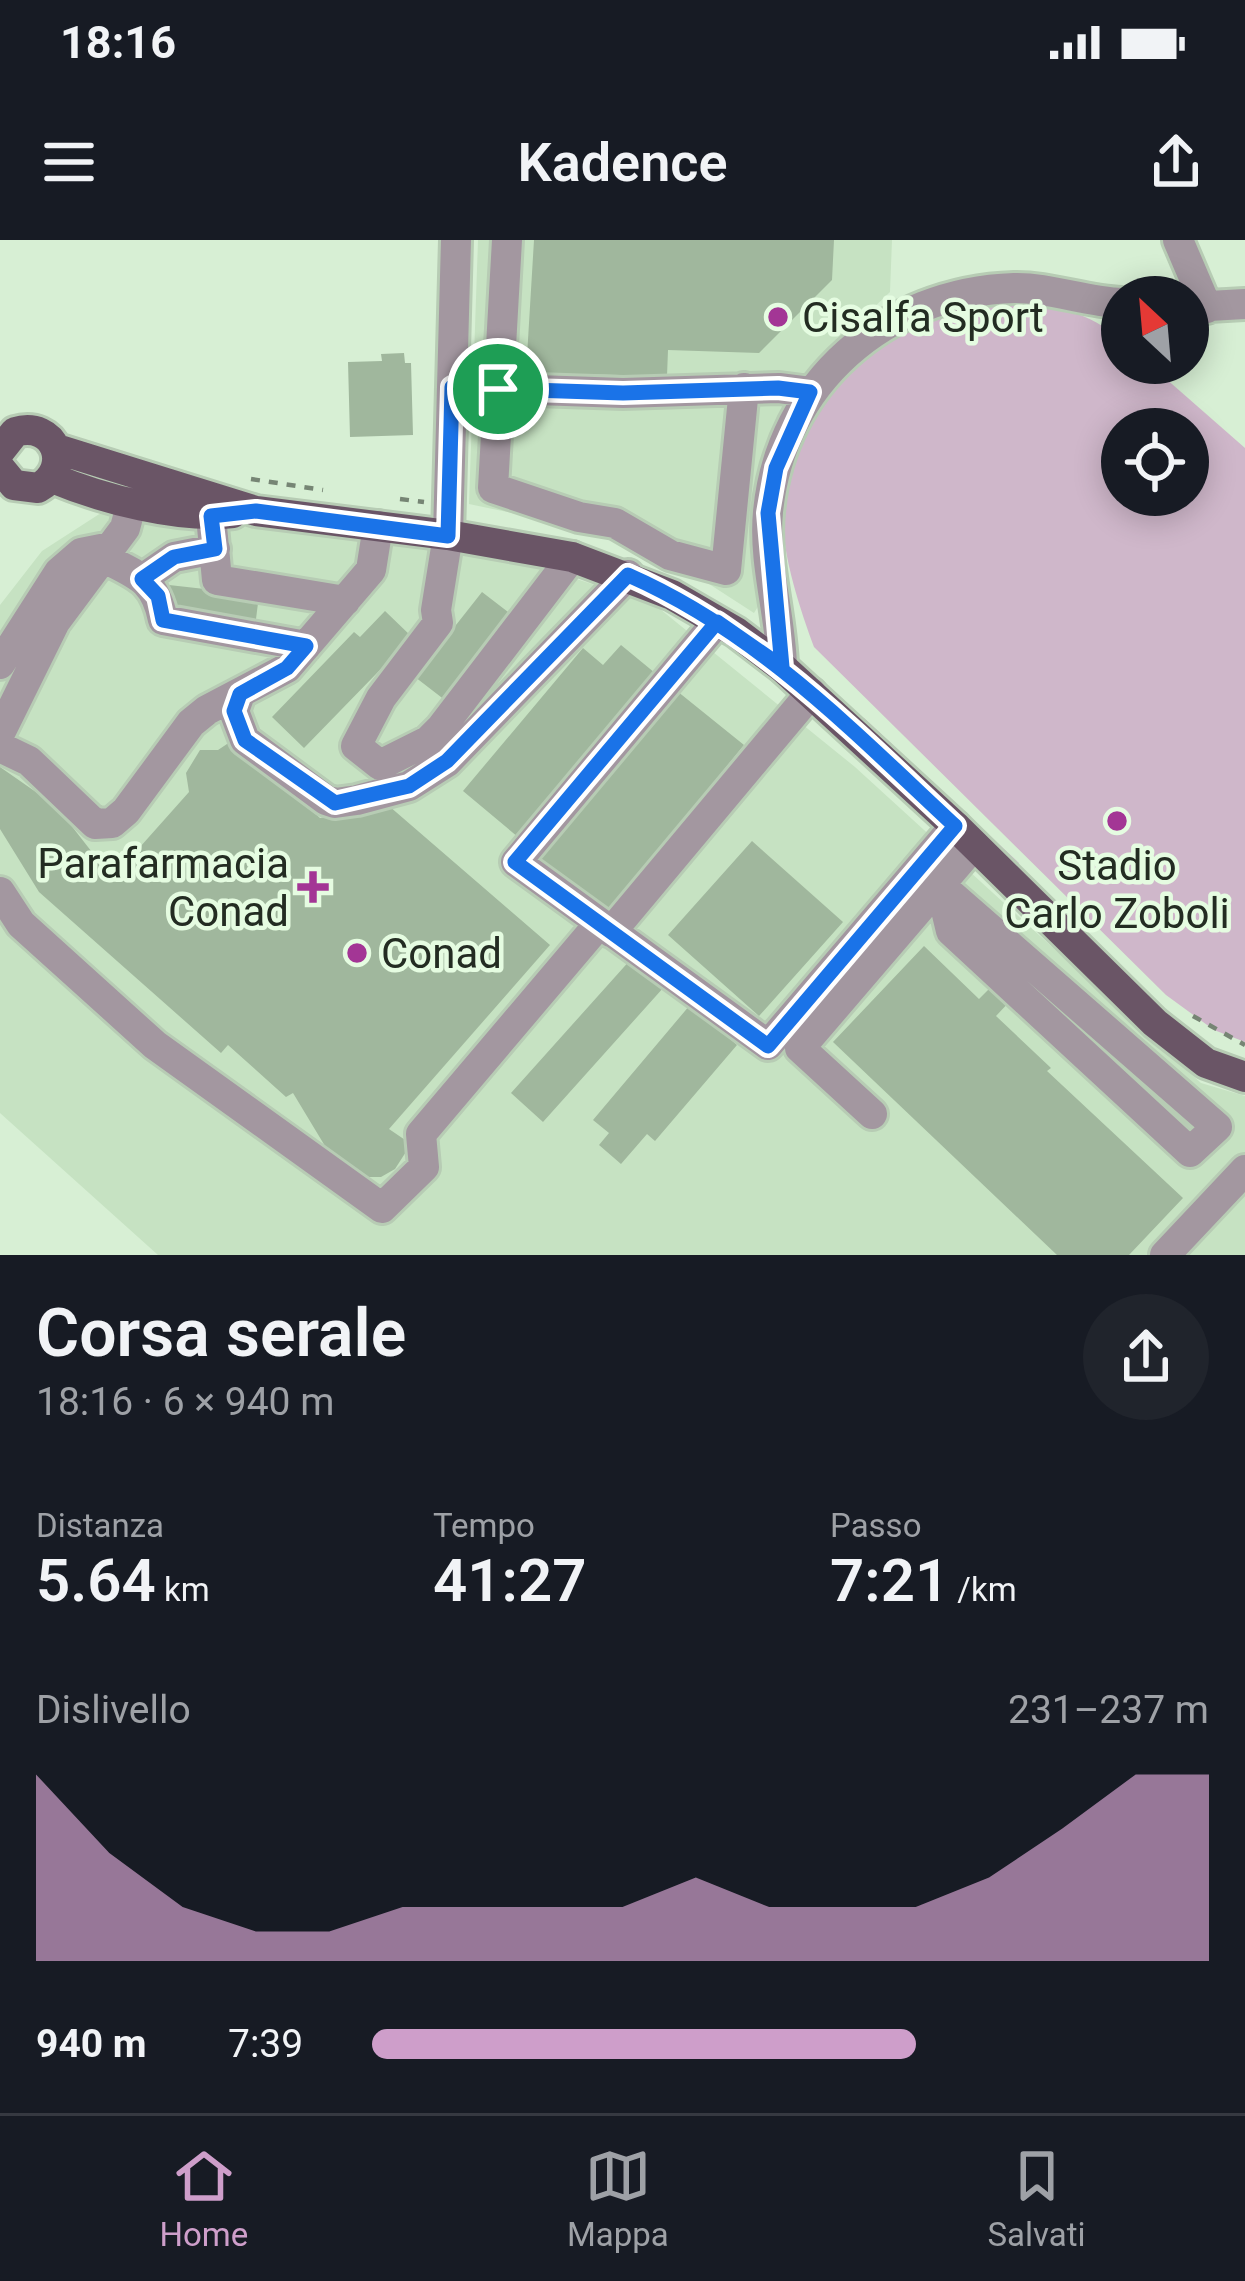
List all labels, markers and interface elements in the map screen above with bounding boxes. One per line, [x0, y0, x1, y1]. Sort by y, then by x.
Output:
text: 18:16 [60, 16, 176, 69]
icon: menu [36, 129, 102, 195]
icon: share [1143, 129, 1209, 195]
text: Kadence [517, 131, 728, 194]
north arrow [1101, 276, 1209, 384]
map controls [1101, 276, 1209, 516]
place label: Cisalfa Sport [802, 293, 1044, 342]
marker: Cisalfa Sport [765, 304, 791, 330]
pin [447, 338, 549, 440]
icon: arrive [465, 356, 531, 422]
button: locate [1101, 408, 1209, 516]
marker: Stadio Carlo Zoboli [1104, 808, 1130, 834]
place label: Parafarmacia Conad [37, 839, 289, 936]
place label: Stadio Carlo Zoboli [1004, 841, 1230, 938]
marker: Parafarmacia Conad [300, 874, 326, 900]
place label: Conad [381, 929, 502, 978]
marker: Conad [344, 940, 370, 966]
button: share [1083, 1294, 1209, 1420]
text: Corsa serale [36, 1295, 406, 1372]
text: 18:16 · 6 × 940 m [36, 1379, 334, 1425]
text: Distanza [36, 1506, 164, 1545]
text: Tempo [433, 1506, 535, 1545]
text: Passo [830, 1506, 921, 1545]
text: 5.64 [36, 1545, 156, 1616]
text: 41:27 [433, 1545, 586, 1616]
text: 7:21 [830, 1545, 949, 1616]
text: km [156, 1570, 210, 1609]
text: /km [949, 1570, 1017, 1609]
text: Dislivello [36, 1687, 191, 1733]
text: 231–237 m [1008, 1687, 1209, 1733]
text: 940 m [36, 2021, 147, 2067]
text: 7:39 [228, 2021, 303, 2067]
tab: Home [159, 2143, 248, 2254]
tab: Mappa [567, 2143, 669, 2254]
tab: Salvati [988, 2143, 1086, 2254]

